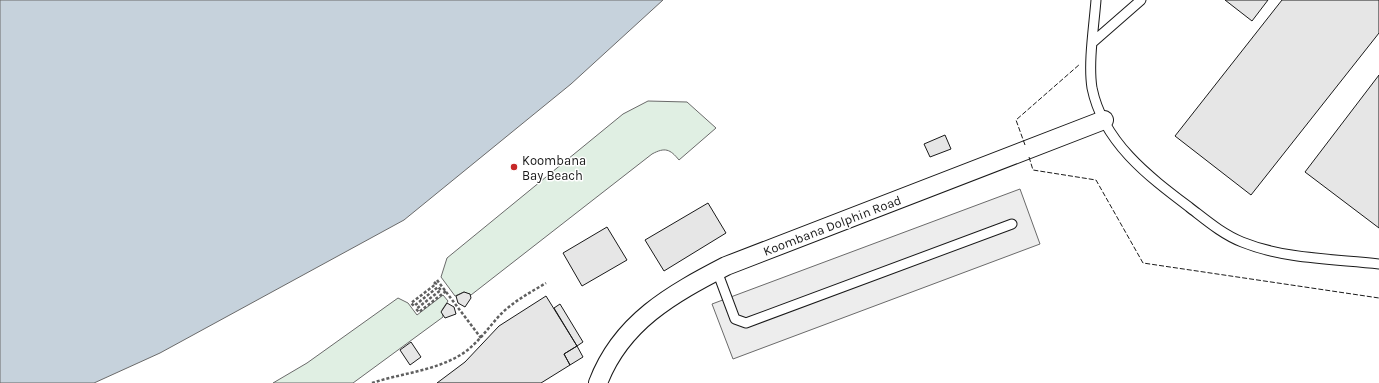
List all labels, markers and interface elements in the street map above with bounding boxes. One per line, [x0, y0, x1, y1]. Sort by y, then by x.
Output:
place label: Koombana Bay Beach [522, 153, 586, 183]
marker: Koombana Bay Beach [509, 162, 519, 172]
street label: Koombana Dolphin Road [761, 192, 903, 259]

